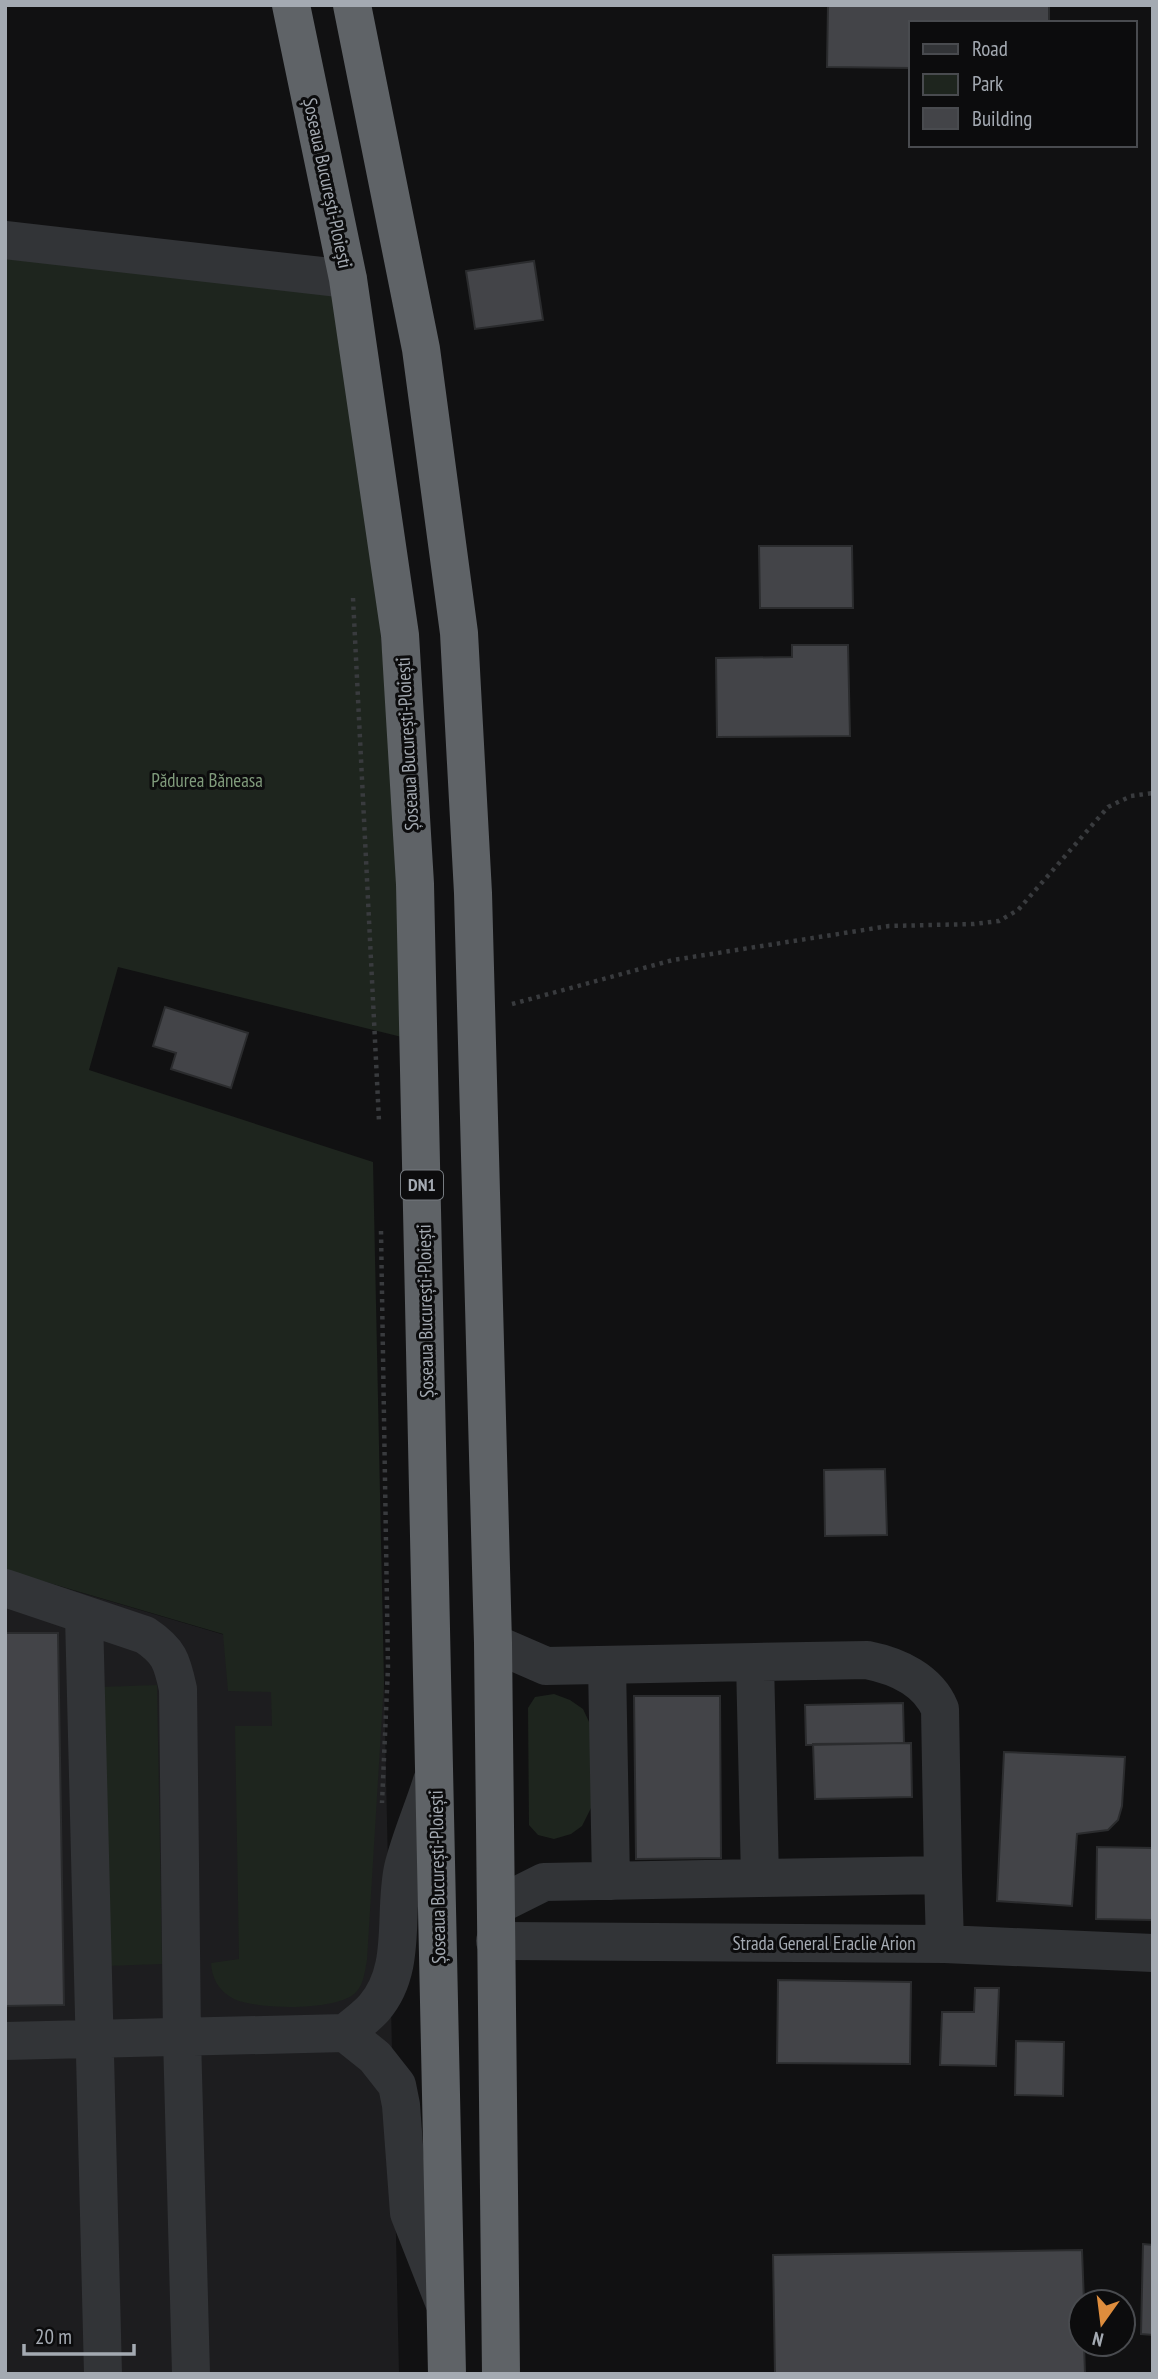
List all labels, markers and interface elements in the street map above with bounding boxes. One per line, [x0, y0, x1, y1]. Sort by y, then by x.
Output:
legend [909, 21, 1137, 147]
text: Road [972, 35, 1008, 62]
text: Park [972, 70, 1003, 97]
street label: Șoseaua București-Ploiești [298, 96, 358, 270]
text: Building [972, 105, 1032, 132]
street label: Șoseaua București-Ploiești [390, 657, 424, 831]
park label: Pădurea Băneasa [151, 768, 263, 792]
road number: DN1 [401, 1170, 443, 1200]
street label: Șoseaua București-Ploiești [411, 1224, 439, 1398]
street label: Șoseaua București-Ploiești [423, 1790, 451, 1964]
street label: Strada General Eraclie Arion [732, 1931, 916, 1955]
north arrow [1067, 2288, 1137, 2358]
scale bar [24, 2312, 135, 2356]
text: 20 m [35, 2323, 72, 2350]
text: N [1090, 2327, 1106, 2352]

